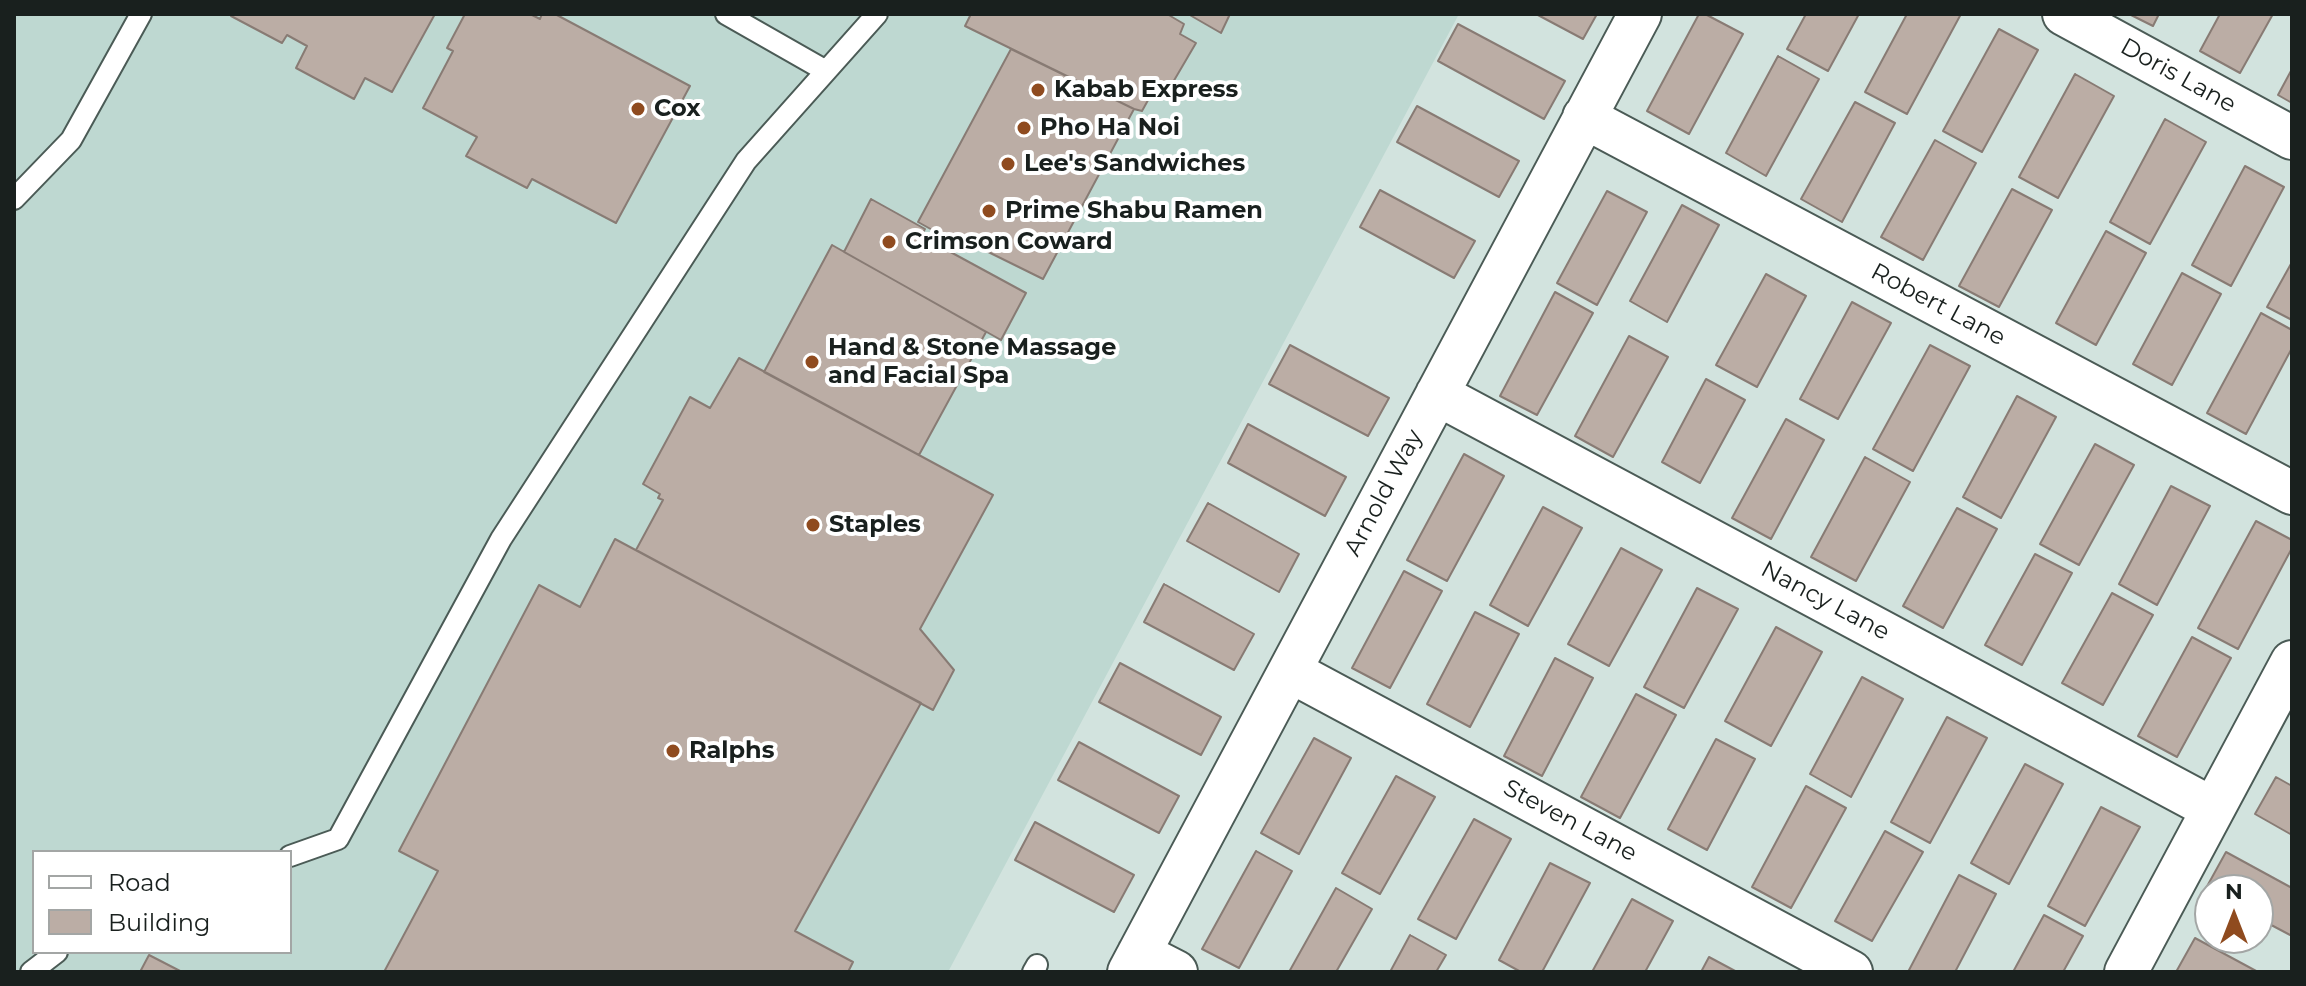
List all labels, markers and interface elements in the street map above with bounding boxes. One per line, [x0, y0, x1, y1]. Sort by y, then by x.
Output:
street label: Doris Lane [2115, 32, 2241, 120]
place label: Kabab Express [1054, 76, 1238, 104]
marker: Kabab Express [1029, 81, 1047, 99]
place label: Cox [654, 95, 701, 123]
marker: Cox [629, 100, 647, 118]
place label: Pho Ha Noi [1040, 114, 1180, 142]
marker: Pho Ha Noi [1015, 119, 1033, 137]
place label: Lee's Sandwiches [1024, 150, 1245, 178]
marker: Lee's Sandwiches [999, 155, 1017, 173]
place label: Prime Shabu Ramen [1005, 197, 1263, 225]
marker: Prime Shabu Ramen [980, 202, 998, 220]
place label: Crimson Coward [905, 228, 1113, 256]
marker: Crimson Coward [880, 233, 898, 251]
street label: Robert Lane [1866, 257, 2010, 353]
place label: Hand & Stone Massage and Facial Spa [828, 334, 1116, 390]
marker: Hand & Stone Massage and Facial Spa [803, 353, 821, 371]
street label: Arnold Way [1339, 425, 1429, 561]
place label: Staples [829, 511, 921, 539]
marker: Staples [804, 516, 822, 534]
street label: Nancy Lane [1756, 555, 1894, 647]
place label: Ralphs [689, 737, 774, 765]
marker: Ralphs [664, 742, 682, 760]
street label: Steven Lane [1498, 774, 1642, 868]
legend [32, 850, 292, 954]
text: Road [108, 868, 171, 897]
north arrow [2194, 874, 2274, 954]
text: N [2225, 878, 2243, 905]
text: Building [108, 908, 211, 937]

